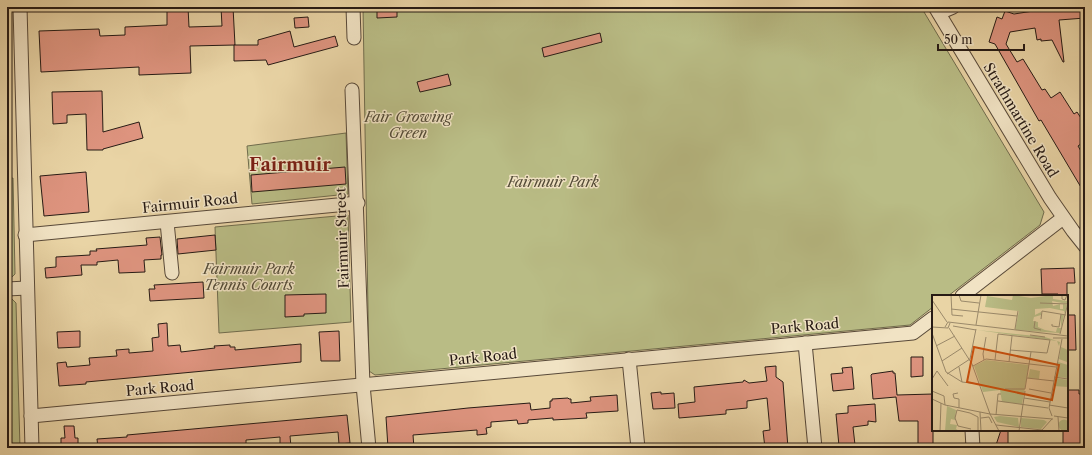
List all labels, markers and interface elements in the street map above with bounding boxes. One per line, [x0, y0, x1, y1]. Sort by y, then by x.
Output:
scale bar [938, 26, 1024, 52]
text: 50 m [944, 32, 973, 47]
street label: Strathmartine Road [980, 59, 1063, 181]
park label: Fair Growing Green [364, 108, 453, 142]
district label: Fairmuir [249, 154, 331, 176]
park label: Fairmuir Park [506, 173, 600, 191]
street label: Fairmuir Street [331, 187, 353, 289]
street label: Fairmuir Road [141, 189, 239, 217]
park label: Fairmuir Park Tennis Courts [202, 260, 296, 294]
inset map [932, 295, 1068, 431]
street label: Park Road [770, 314, 840, 338]
street label: Park Road [448, 344, 518, 370]
street label: Park Road [125, 376, 195, 400]

